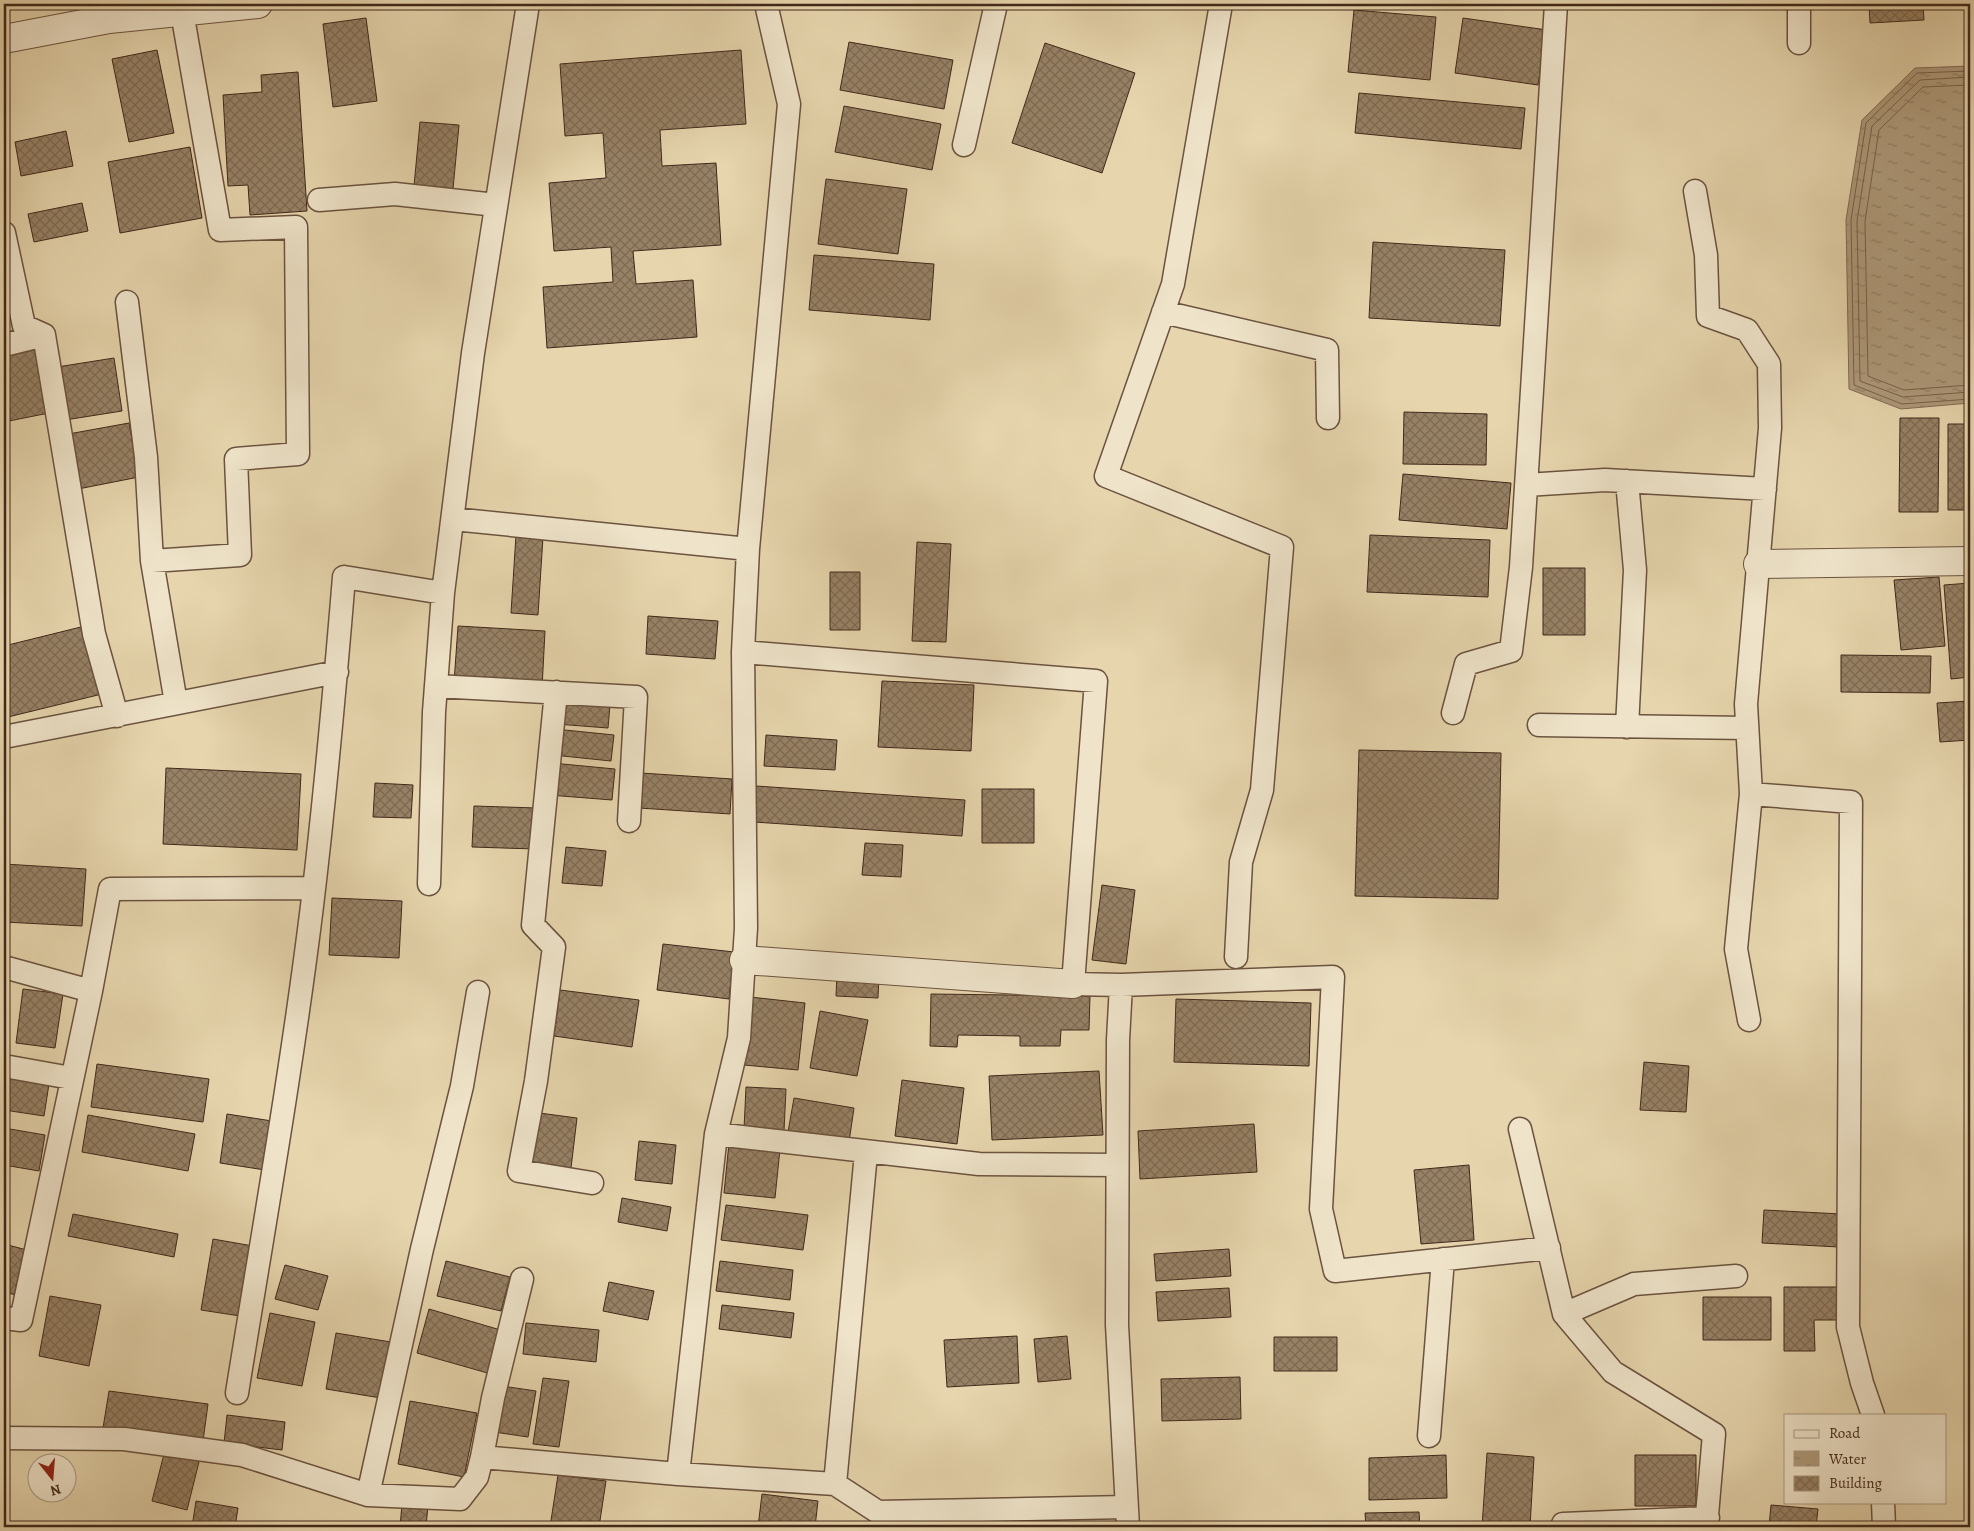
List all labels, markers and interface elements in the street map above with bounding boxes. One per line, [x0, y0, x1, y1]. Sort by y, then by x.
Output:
legend [1784, 1414, 1946, 1504]
text: Road [1829, 1423, 1861, 1443]
text: Water [1828, 1449, 1866, 1469]
north arrow [28, 1454, 78, 1504]
text: Building [1829, 1473, 1882, 1493]
text: N [48, 1479, 63, 1501]

